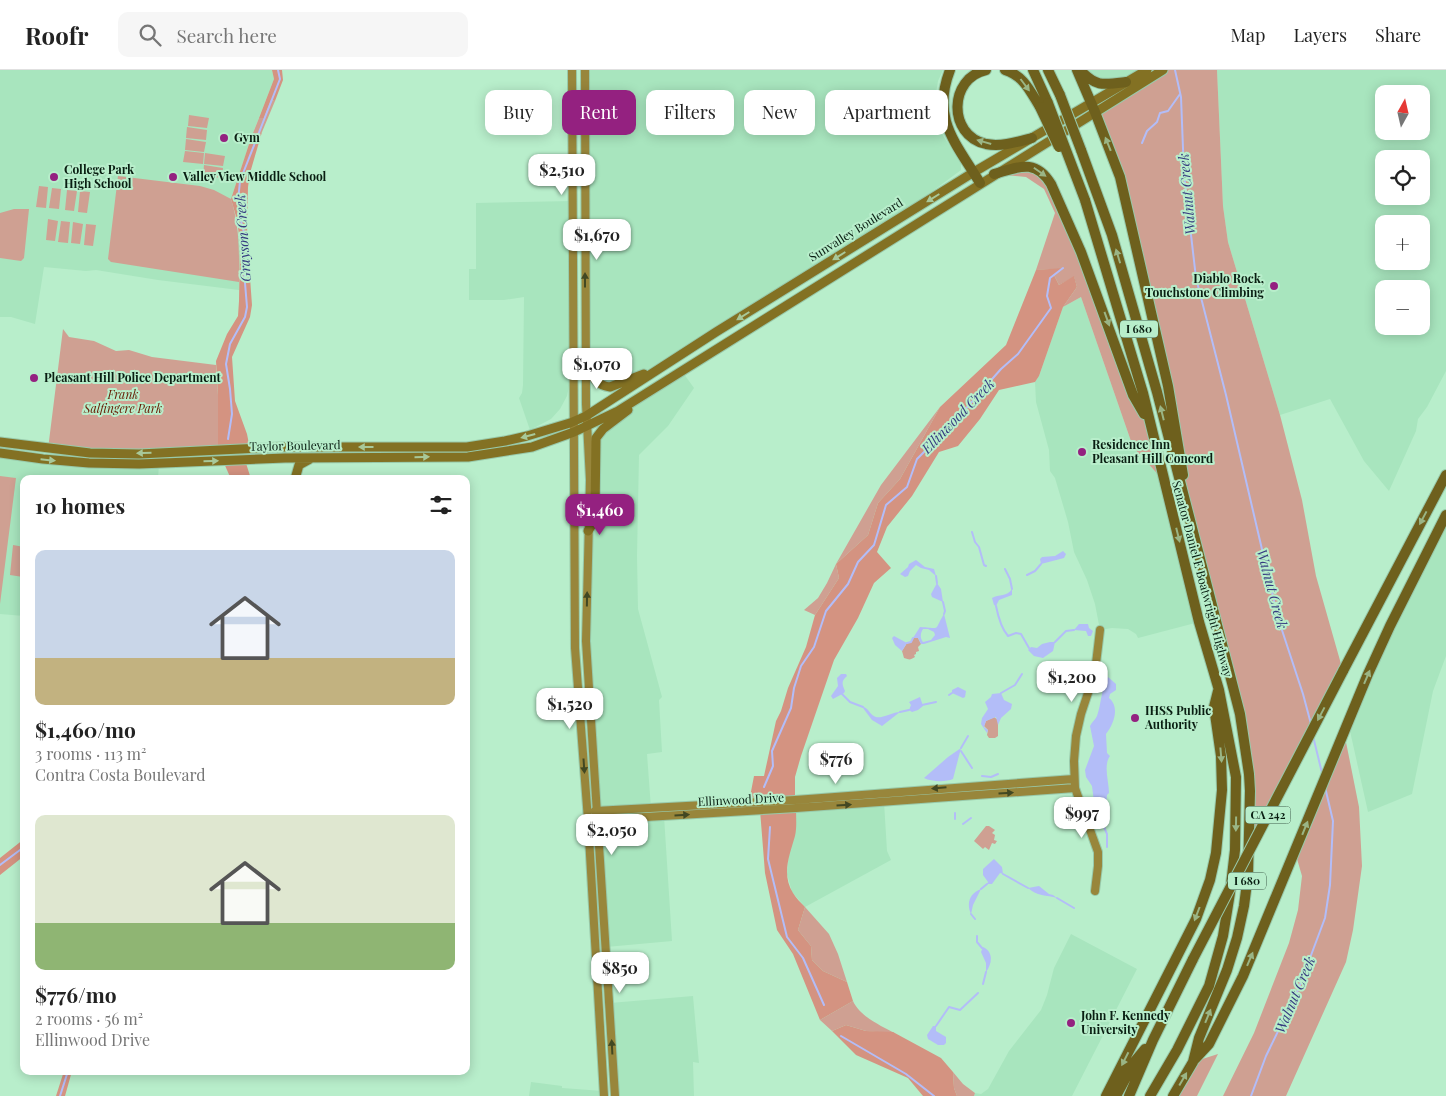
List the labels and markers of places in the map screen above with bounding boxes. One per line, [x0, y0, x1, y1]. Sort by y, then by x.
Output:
place label: Gym [234, 129, 260, 145]
marker: Gym [218, 132, 230, 144]
pin: $2,510 [521, 154, 603, 196]
place label: College Park High School [64, 161, 135, 191]
place label: Valley View Middle School [182, 168, 327, 184]
marker: College Park High School [48, 171, 60, 183]
marker: Valley View Middle School [167, 171, 179, 183]
pin: $1,670 [556, 218, 638, 261]
place label: Diablo Rock, Touchstone Climbing [1145, 270, 1264, 300]
marker: Diablo Rock, Touchstone Climbing [1268, 280, 1280, 292]
pin: $1,070 [556, 348, 638, 390]
place label: Pleasant Hill Police Department [44, 369, 222, 385]
marker: Pleasant Hill Police Department [28, 372, 40, 384]
place label: Residence Inn Pleasant Hill Concord [1092, 436, 1213, 466]
marker: Residence Inn Pleasant Hill Concord [1076, 446, 1088, 458]
pin: $1,460 [559, 494, 641, 536]
pin: $1,200 [1031, 660, 1113, 703]
pin: $1,520 [529, 688, 611, 730]
place label: IHSS Public Authority [1144, 702, 1211, 732]
marker: IHSS Public Authority [1129, 712, 1141, 724]
pin: $776 [806, 742, 866, 785]
pin: $997 [1052, 796, 1112, 839]
pin: $2,050 [571, 814, 653, 856]
pin: $850 [590, 952, 650, 994]
place label: John F. Kennedy University [1080, 1007, 1171, 1037]
marker: John F. Kennedy University [1065, 1017, 1077, 1029]

